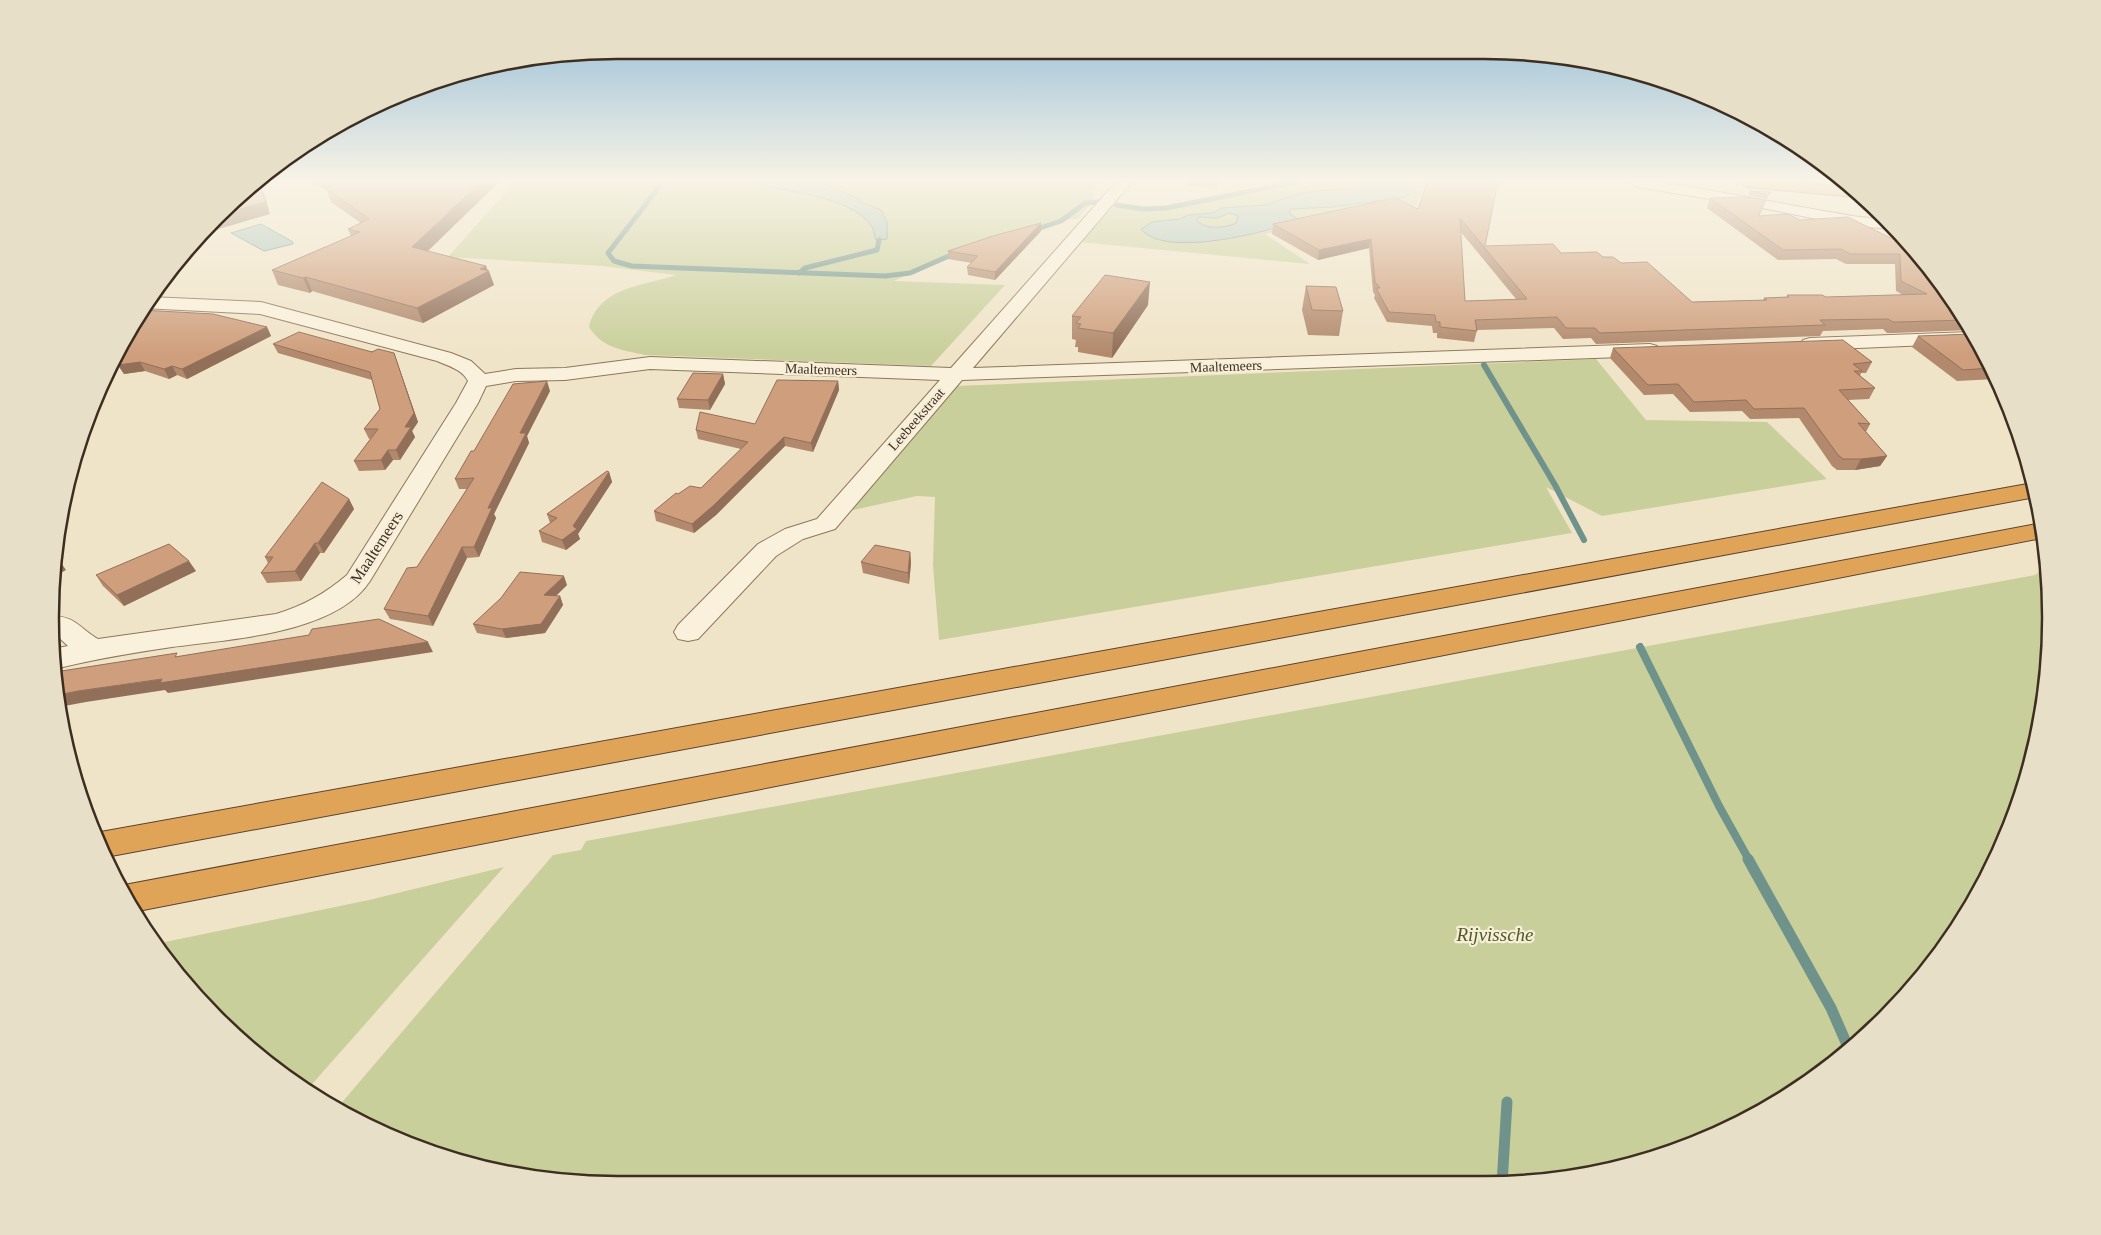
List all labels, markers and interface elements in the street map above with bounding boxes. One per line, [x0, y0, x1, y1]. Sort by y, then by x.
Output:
street label: Maaltemeers [1190, 358, 1262, 375]
street label: Maaltemeers [785, 361, 857, 378]
street label: Leebeekstraat [885, 385, 948, 454]
street label: Maaltemeers [347, 508, 406, 587]
park label: Rijvissche [1455, 924, 1534, 945]

